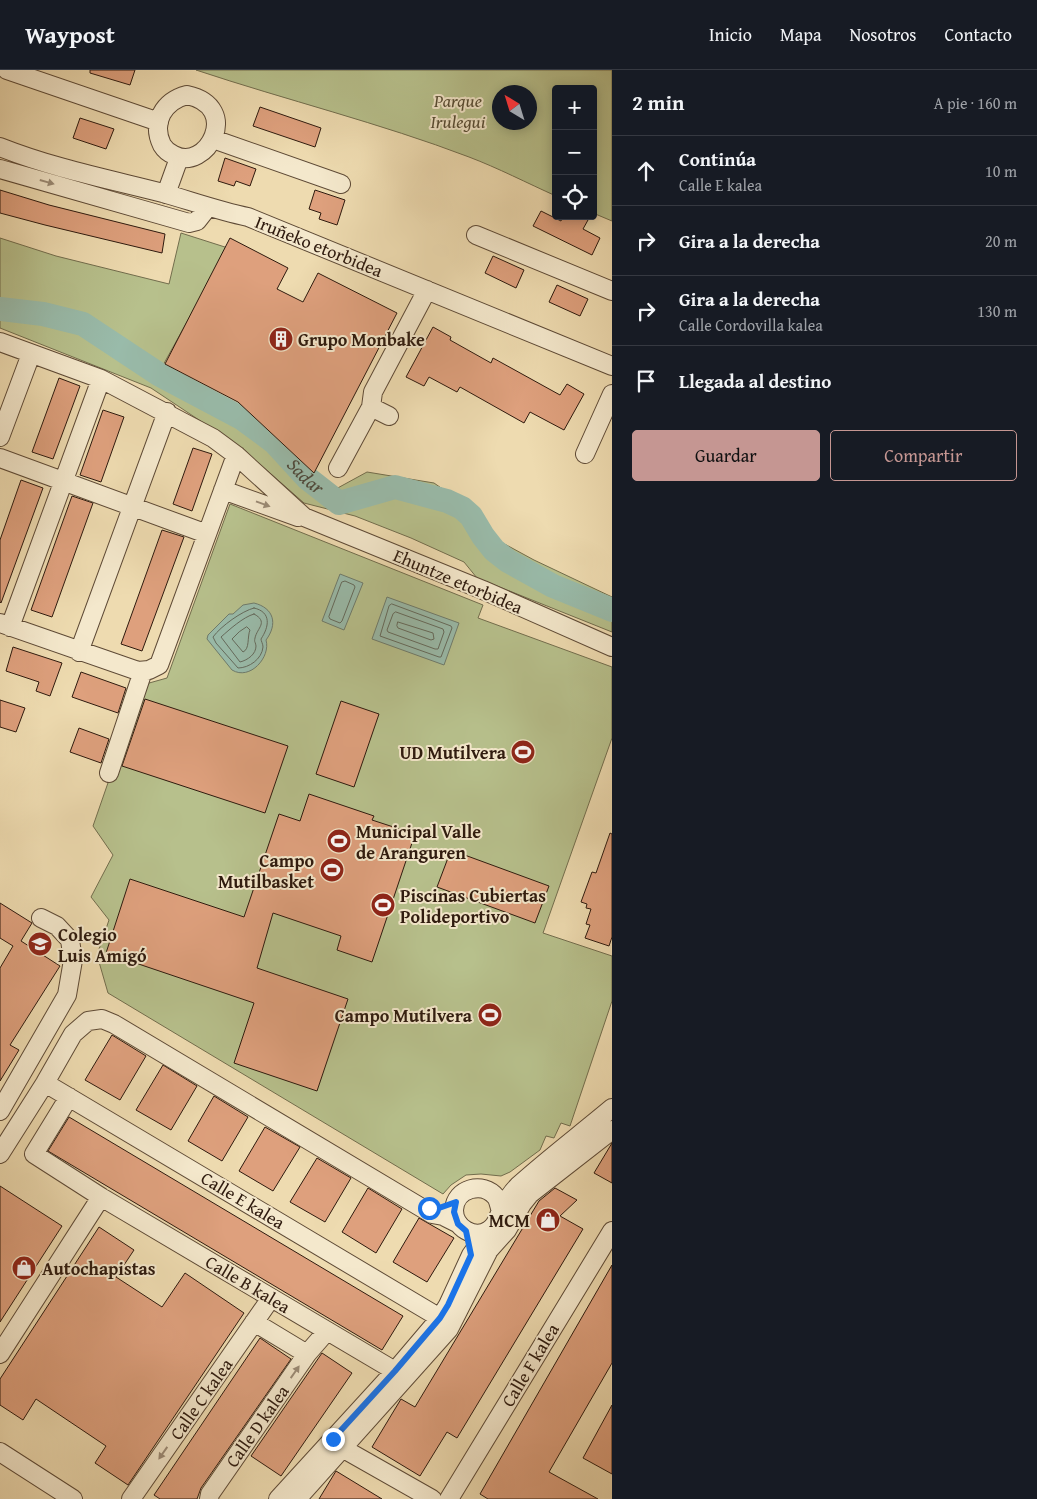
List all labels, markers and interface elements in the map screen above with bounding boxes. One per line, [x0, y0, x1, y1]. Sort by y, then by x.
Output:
text: Waypost [25, 17, 115, 52]
text: Inicio [709, 21, 752, 48]
text: Mapa [780, 21, 821, 48]
text: Nosotros [849, 21, 917, 48]
text: Contacto [945, 21, 1012, 48]
north arrow [492, 85, 537, 130]
map controls [552, 85, 597, 220]
button: + [552, 85, 597, 130]
park label: Parque Irulegui [431, 87, 486, 135]
text: 2 min [632, 87, 684, 118]
text: A pie · 160 m [934, 91, 1017, 115]
button: − [552, 130, 597, 175]
text: Continúa [679, 145, 756, 173]
icon: ahead [632, 157, 660, 185]
text: 10 m [985, 159, 1017, 183]
text: Calle E kalea [679, 173, 762, 197]
button: locate [552, 175, 597, 220]
one-way arrow [39, 179, 54, 187]
street label: Iruñeko etorbidea [251, 208, 387, 284]
icon: right [632, 227, 660, 255]
text: Gira a la derecha [679, 227, 820, 255]
text: 20 m [985, 229, 1017, 253]
text: Gira a la derecha [679, 285, 820, 313]
icon: right [632, 297, 660, 325]
text: 130 m [977, 299, 1017, 323]
text: Calle Cordovilla kalea [679, 313, 823, 337]
building icon: Grupo Monbake [268, 326, 294, 352]
place label: Grupo Monbake [298, 326, 425, 353]
icon: arrive [632, 367, 660, 395]
text: Llegada al destino [679, 367, 831, 395]
button: Guardar [632, 430, 820, 481]
button: Compartir [830, 430, 1017, 481]
water label: Sadar [281, 451, 331, 501]
one-way arrow [256, 500, 271, 508]
street label: Ehuntze etorbidea [389, 542, 527, 621]
place label: UD Mutilvera [399, 739, 507, 766]
sports icon: UD Mutilvera [510, 739, 536, 765]
place label: Municipal Valle de Aranguren [356, 818, 481, 866]
sports icon: Municipal Valle de Aranguren [326, 828, 352, 854]
place label: Campo Mutilbasket [218, 847, 314, 895]
sports icon: Campo Mutilbasket [319, 857, 345, 883]
place label: Piscinas Cubiertas Polideportivo [400, 882, 546, 930]
sports icon: Piscinas Cubiertas Polideportivo [370, 892, 396, 918]
place label: Colegio Luis Amigó [58, 921, 147, 969]
school or university icon: Colegio Luis Amigó [27, 931, 53, 957]
place label: Campo Mutilvera [335, 1002, 473, 1029]
sports icon: Campo Mutilvera [477, 1002, 503, 1028]
street label: Calle E kalea [196, 1164, 290, 1236]
route start [418, 1197, 441, 1220]
place label: MCM [489, 1207, 530, 1234]
shop icon: MCM [535, 1207, 561, 1233]
street label: Calle B kalea [200, 1248, 296, 1320]
shop icon: Autochapistas [11, 1255, 37, 1281]
place label: Autochapistas [42, 1255, 156, 1282]
street label: Calle F kalea [494, 1318, 566, 1412]
street label: Calle C kalea [163, 1352, 239, 1445]
one-way arrow [290, 1365, 300, 1379]
street label: Calle D kalea [219, 1379, 296, 1473]
route end [322, 1428, 345, 1451]
one-way arrow [158, 1446, 168, 1460]

